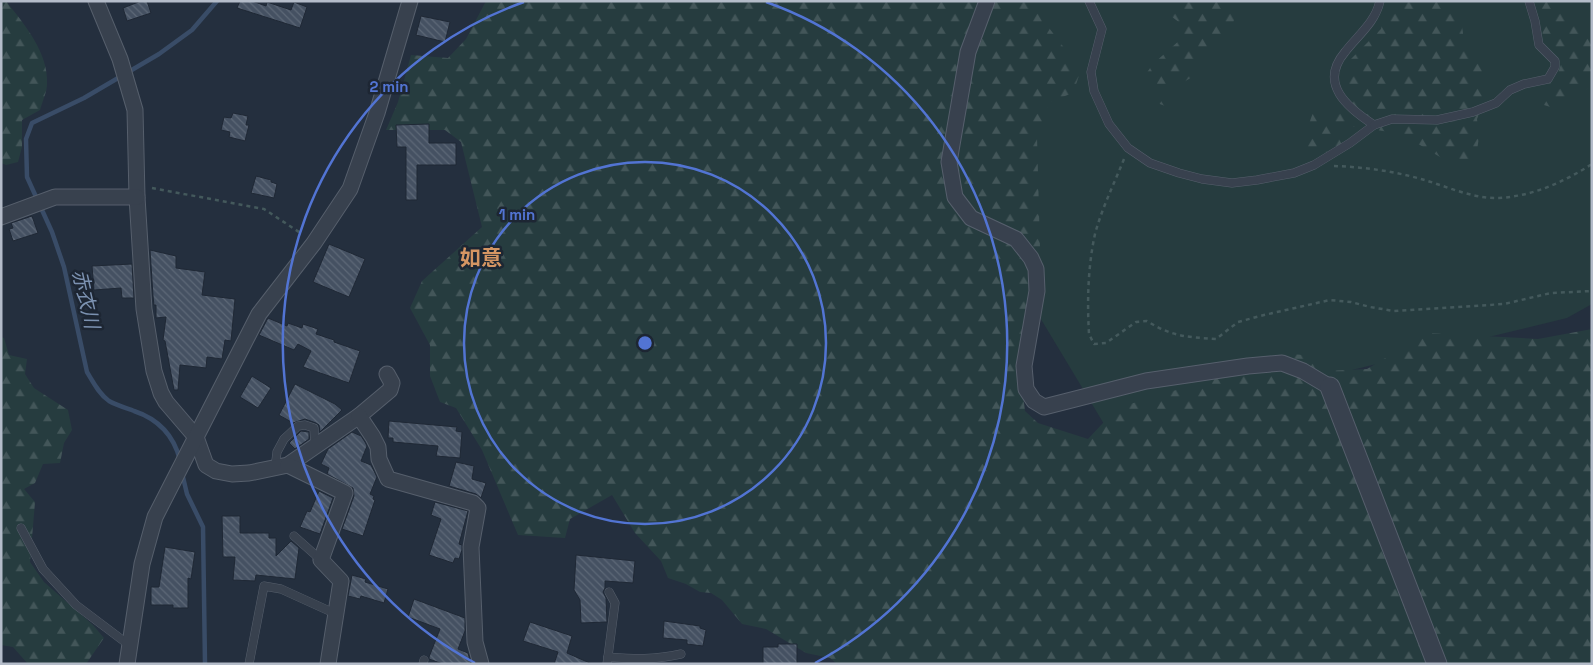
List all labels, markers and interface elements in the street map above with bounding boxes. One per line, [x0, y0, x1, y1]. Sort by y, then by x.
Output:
text: 2 min [370, 77, 408, 96]
text: 1 min [499, 205, 535, 224]
district label: 如意 [460, 244, 502, 271]
water label: 赤衣川 [67, 267, 106, 333]
centre of rings [636, 334, 654, 352]

